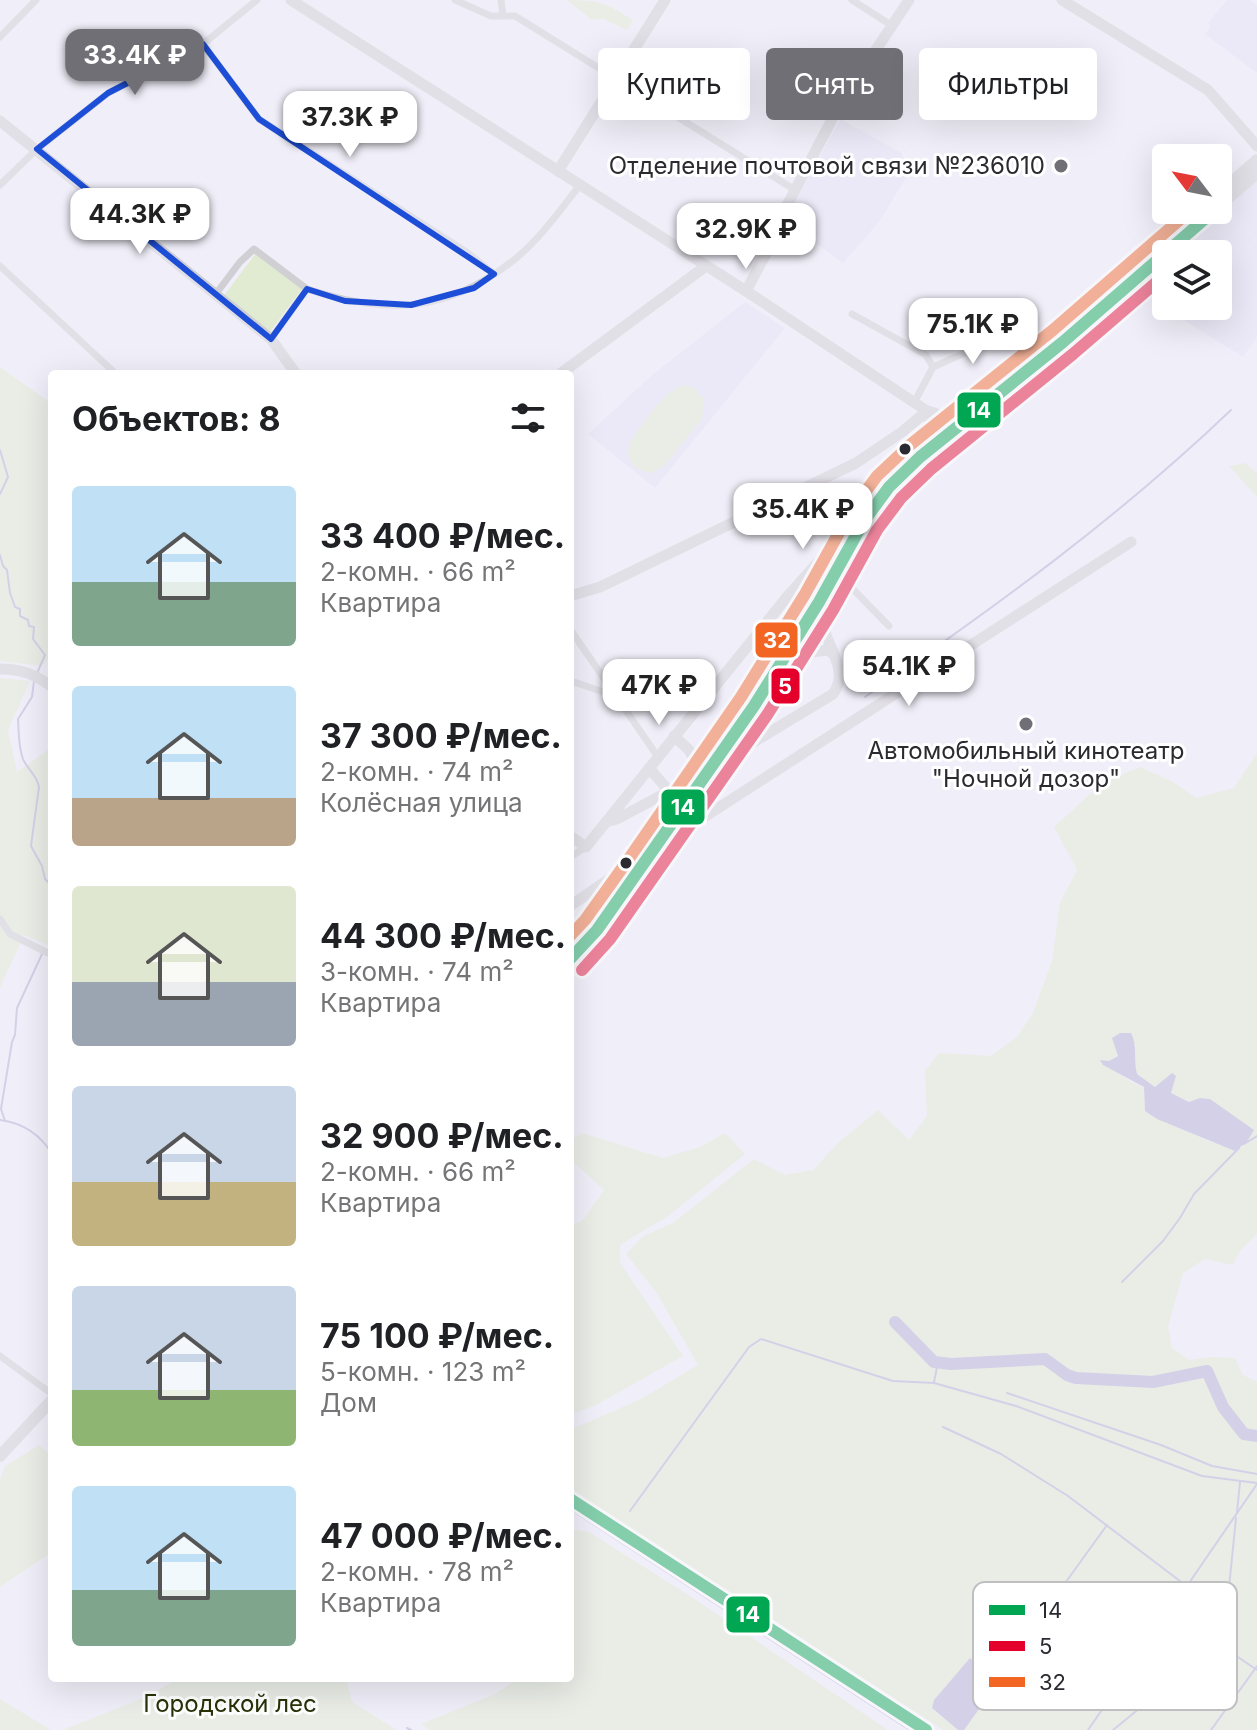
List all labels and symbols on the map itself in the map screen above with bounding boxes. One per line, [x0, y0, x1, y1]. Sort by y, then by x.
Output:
pin: 33.4K ₽ [61, 29, 209, 97]
pin: 37.3K ₽ [276, 91, 424, 159]
north arrow [1152, 144, 1232, 224]
place label: Отделение почтовой связи №236010 [609, 151, 1045, 180]
marker: Отделение почтовой связи №236010 [1052, 157, 1070, 175]
pin: 44.3K ₽ [66, 188, 214, 256]
pin: 32.9K ₽ [672, 203, 820, 271]
pin: 75.1K ₽ [899, 298, 1047, 366]
line badge: 14 [956, 391, 1002, 429]
text: 14 [967, 397, 991, 423]
unlabelled marker [897, 441, 913, 457]
pin: 35.4K ₽ [729, 483, 877, 551]
line badge: 32 [754, 621, 799, 659]
text: 32 [763, 627, 791, 653]
pin: 54.1K ₽ [835, 640, 983, 708]
pin: 47K ₽ [603, 659, 715, 727]
line badge: 5 [770, 667, 801, 705]
text: 5 [778, 673, 792, 699]
marker: Автомобильный кинотеатр "Ночной дозор" [1017, 715, 1035, 733]
place label: Автомобильный кинотеатр "Ночной дозор" [867, 736, 1185, 793]
line badge: 14 [660, 788, 706, 826]
text: 14 [671, 794, 695, 820]
unlabelled marker [618, 855, 634, 871]
legend [973, 1582, 1237, 1710]
line badge: 14 [725, 1595, 771, 1634]
text: 14 [1039, 1597, 1062, 1623]
text: 14 [736, 1601, 760, 1627]
text: 5 [1039, 1633, 1052, 1659]
text: 32 [1039, 1669, 1066, 1695]
park label: Городской лес [143, 1689, 317, 1718]

